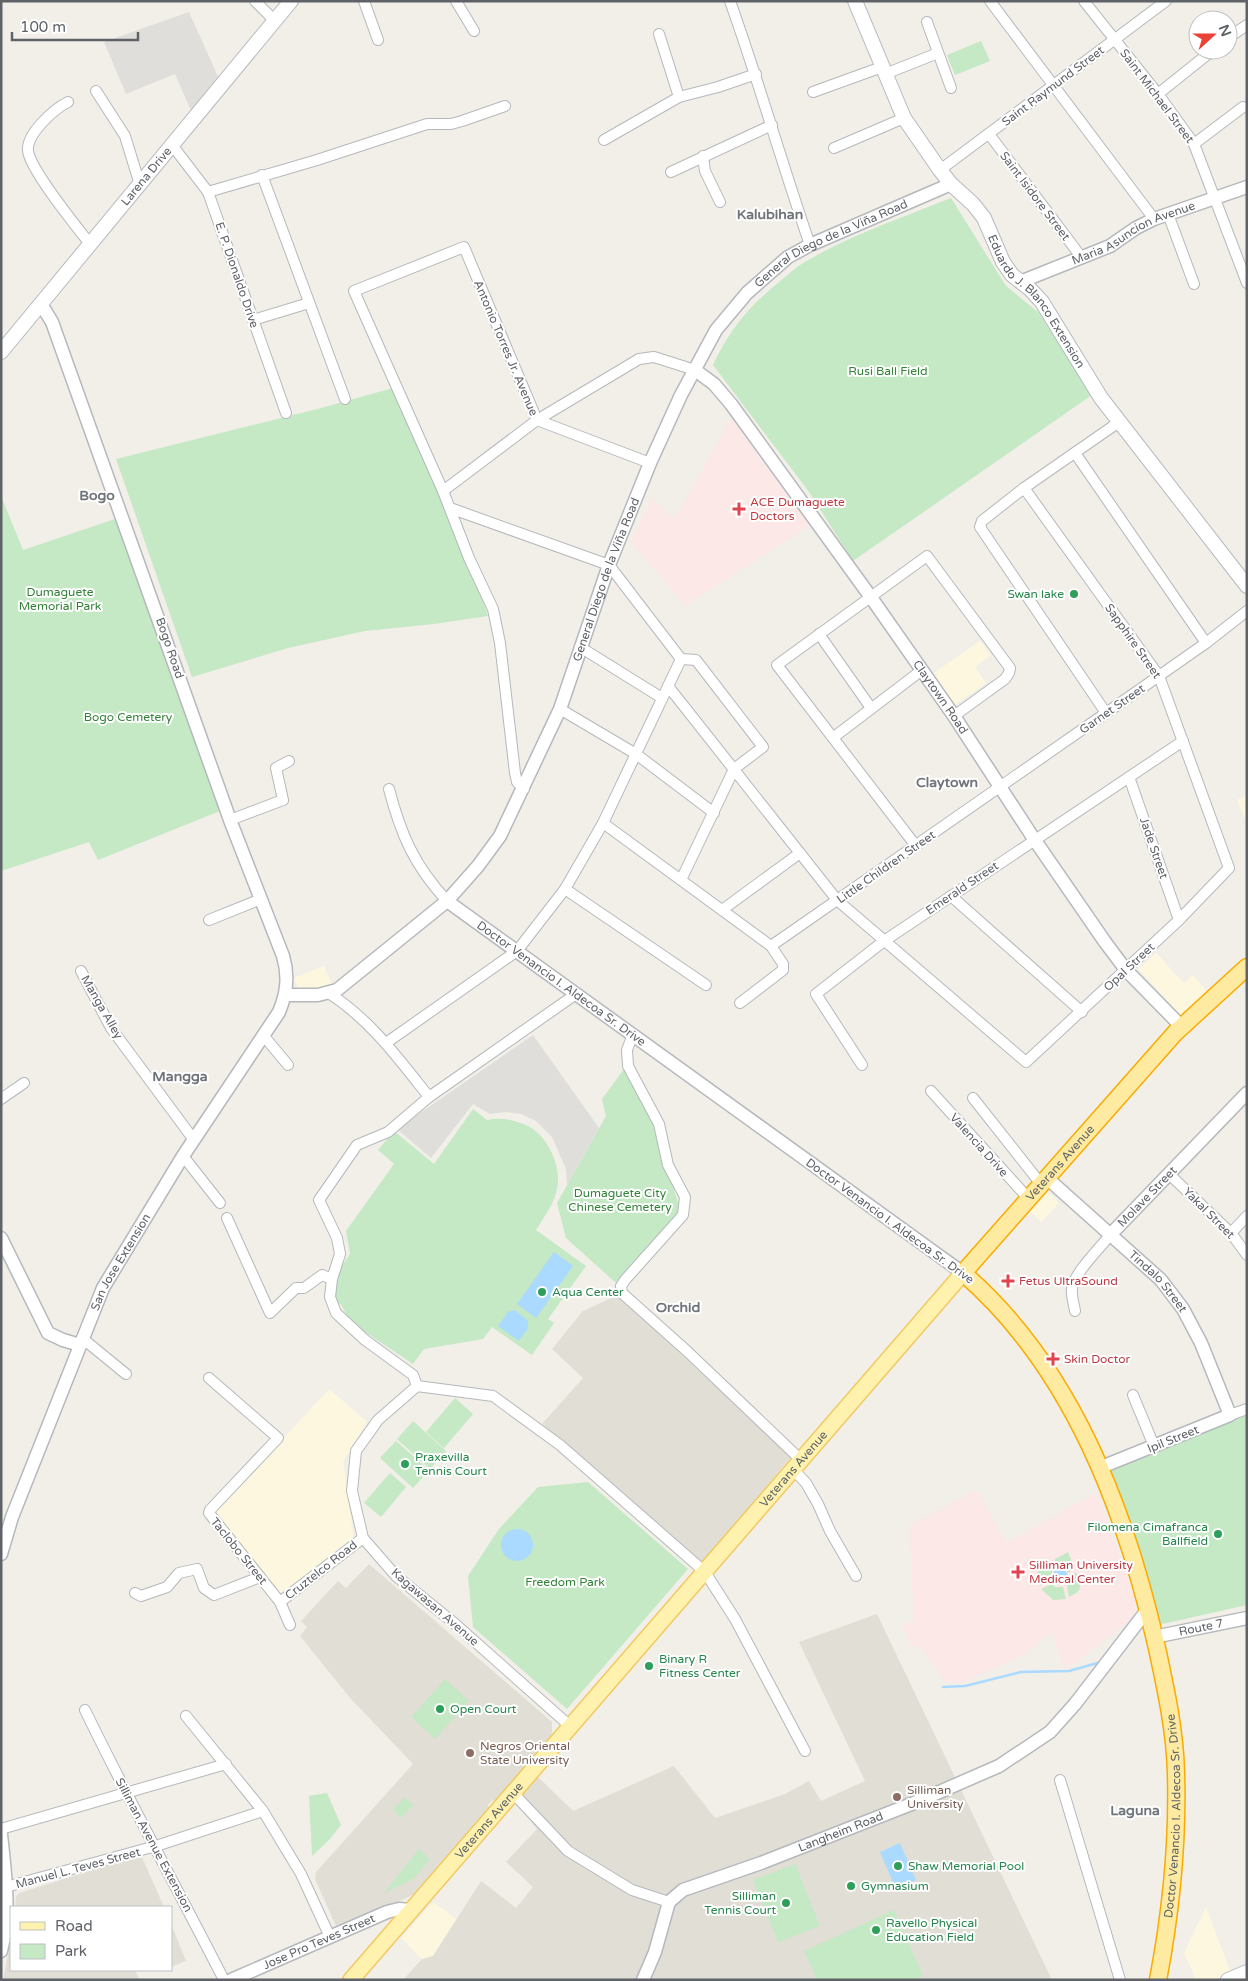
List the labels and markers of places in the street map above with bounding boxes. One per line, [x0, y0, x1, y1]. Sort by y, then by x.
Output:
place label: ACE Dumaguete Doctors [750, 495, 845, 523]
marker: ACE Dumaguete Doctors [732, 502, 746, 516]
place label: Swan lake [1007, 587, 1064, 601]
marker: Swan lake [1068, 588, 1080, 600]
marker: Fetus UltraSound [1001, 1274, 1015, 1288]
place label: Fetus UltraSound [1019, 1274, 1118, 1288]
place label: Aqua Center [552, 1285, 624, 1299]
marker: Aqua Center [536, 1286, 548, 1298]
marker: Skin Doctor [1046, 1352, 1060, 1366]
place label: Skin Doctor [1064, 1352, 1131, 1366]
place label: Praxevilla Tennis Court [415, 1450, 487, 1478]
marker: Praxevilla Tennis Court [399, 1458, 411, 1470]
place label: Filomena Cimafranca Ballfield [1087, 1520, 1208, 1548]
marker: Filomena Cimafranca Ballfield [1212, 1528, 1224, 1540]
place label: Silliman University Medical Center [1029, 1558, 1134, 1586]
marker: Silliman University Medical Center [1011, 1565, 1025, 1579]
place label: Binary R Fitness Center [659, 1652, 741, 1680]
marker: Binary R Fitness Center [643, 1660, 655, 1672]
place label: Open Court [450, 1702, 517, 1716]
marker: Open Court [434, 1703, 446, 1715]
place label: Negros Oriental State University [480, 1739, 570, 1767]
marker: Negros Oriental State University [464, 1747, 476, 1759]
place label: Silliman University [907, 1783, 964, 1811]
marker: Silliman University [891, 1791, 903, 1803]
place label: Shaw Memorial Pool [908, 1859, 1024, 1873]
marker: Shaw Memorial Pool [892, 1860, 904, 1872]
place label: Gymnasium [861, 1879, 929, 1893]
marker: Gymnasium [845, 1880, 857, 1892]
place label: Silliman Tennis Court [704, 1889, 776, 1917]
marker: Silliman Tennis Court [780, 1897, 792, 1909]
place label: Ravello Physical Education Field [886, 1916, 977, 1944]
marker: Ravello Physical Education Field [870, 1924, 882, 1936]

